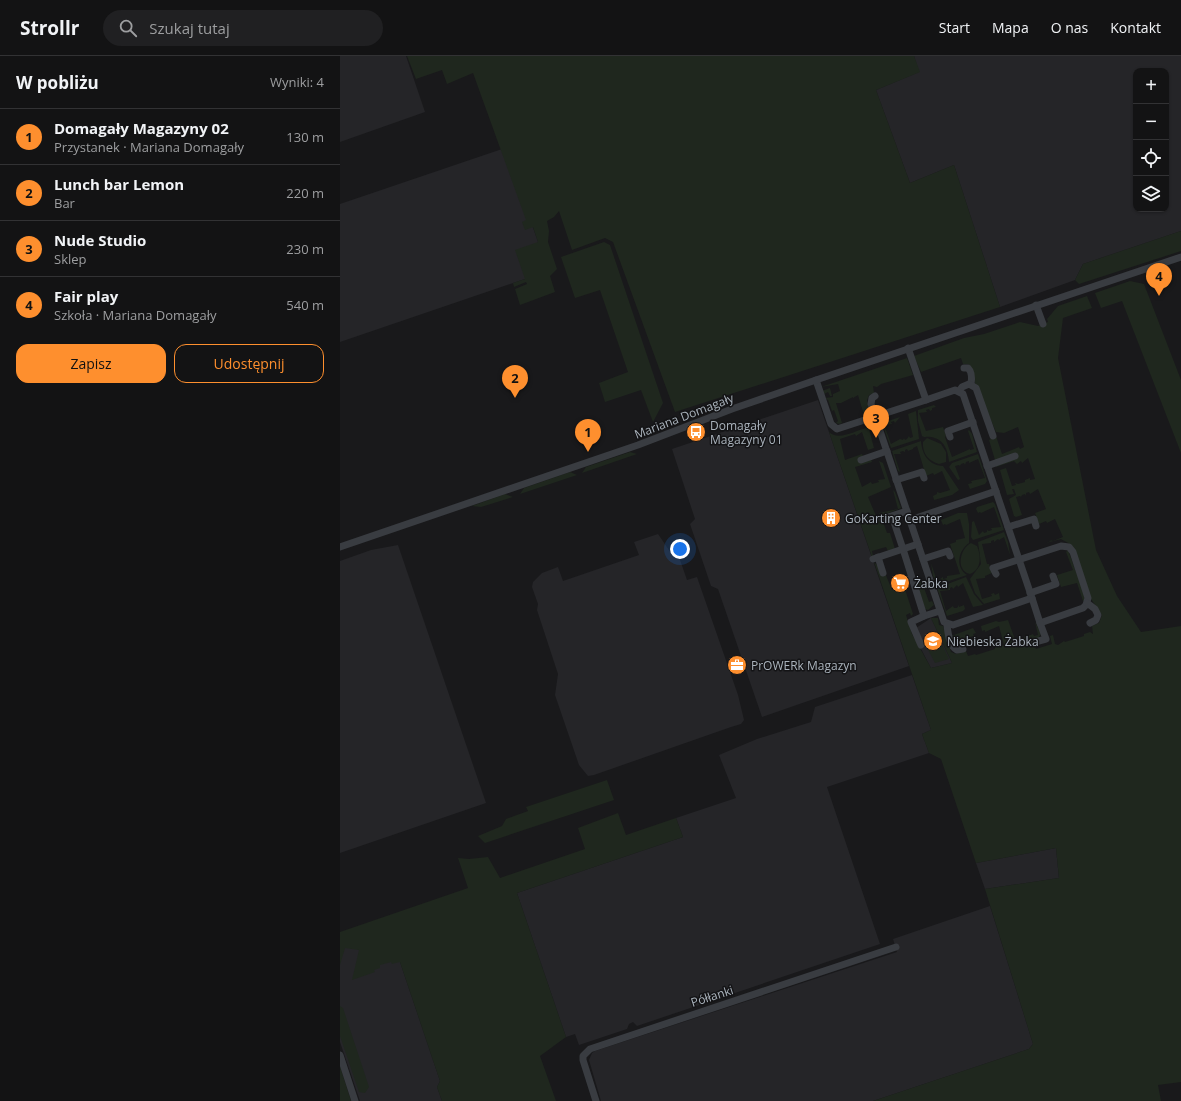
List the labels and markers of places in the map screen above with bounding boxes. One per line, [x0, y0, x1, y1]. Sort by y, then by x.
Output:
pin: 4 [1146, 263, 1172, 296]
pin: 2 [502, 365, 528, 398]
pin: 3 [863, 405, 889, 438]
place label: Domagały Magazyny 01 [710, 417, 783, 448]
pin: 1 [575, 419, 601, 452]
bus stop icon: Domagały Magazyny 01 [685, 421, 707, 443]
building icon: GoKarting Center [820, 507, 842, 529]
place label: GoKarting Center [845, 510, 942, 527]
supermarket icon: Żabka [889, 572, 911, 594]
place label: Żabka [914, 575, 948, 592]
school or university icon: Niebieska Żabka [922, 630, 944, 652]
place label: Niebieska Żabka [947, 633, 1039, 650]
office icon: PrOWERk Magazyn [726, 654, 748, 676]
place label: PrOWERk Magazyn [751, 657, 857, 674]

